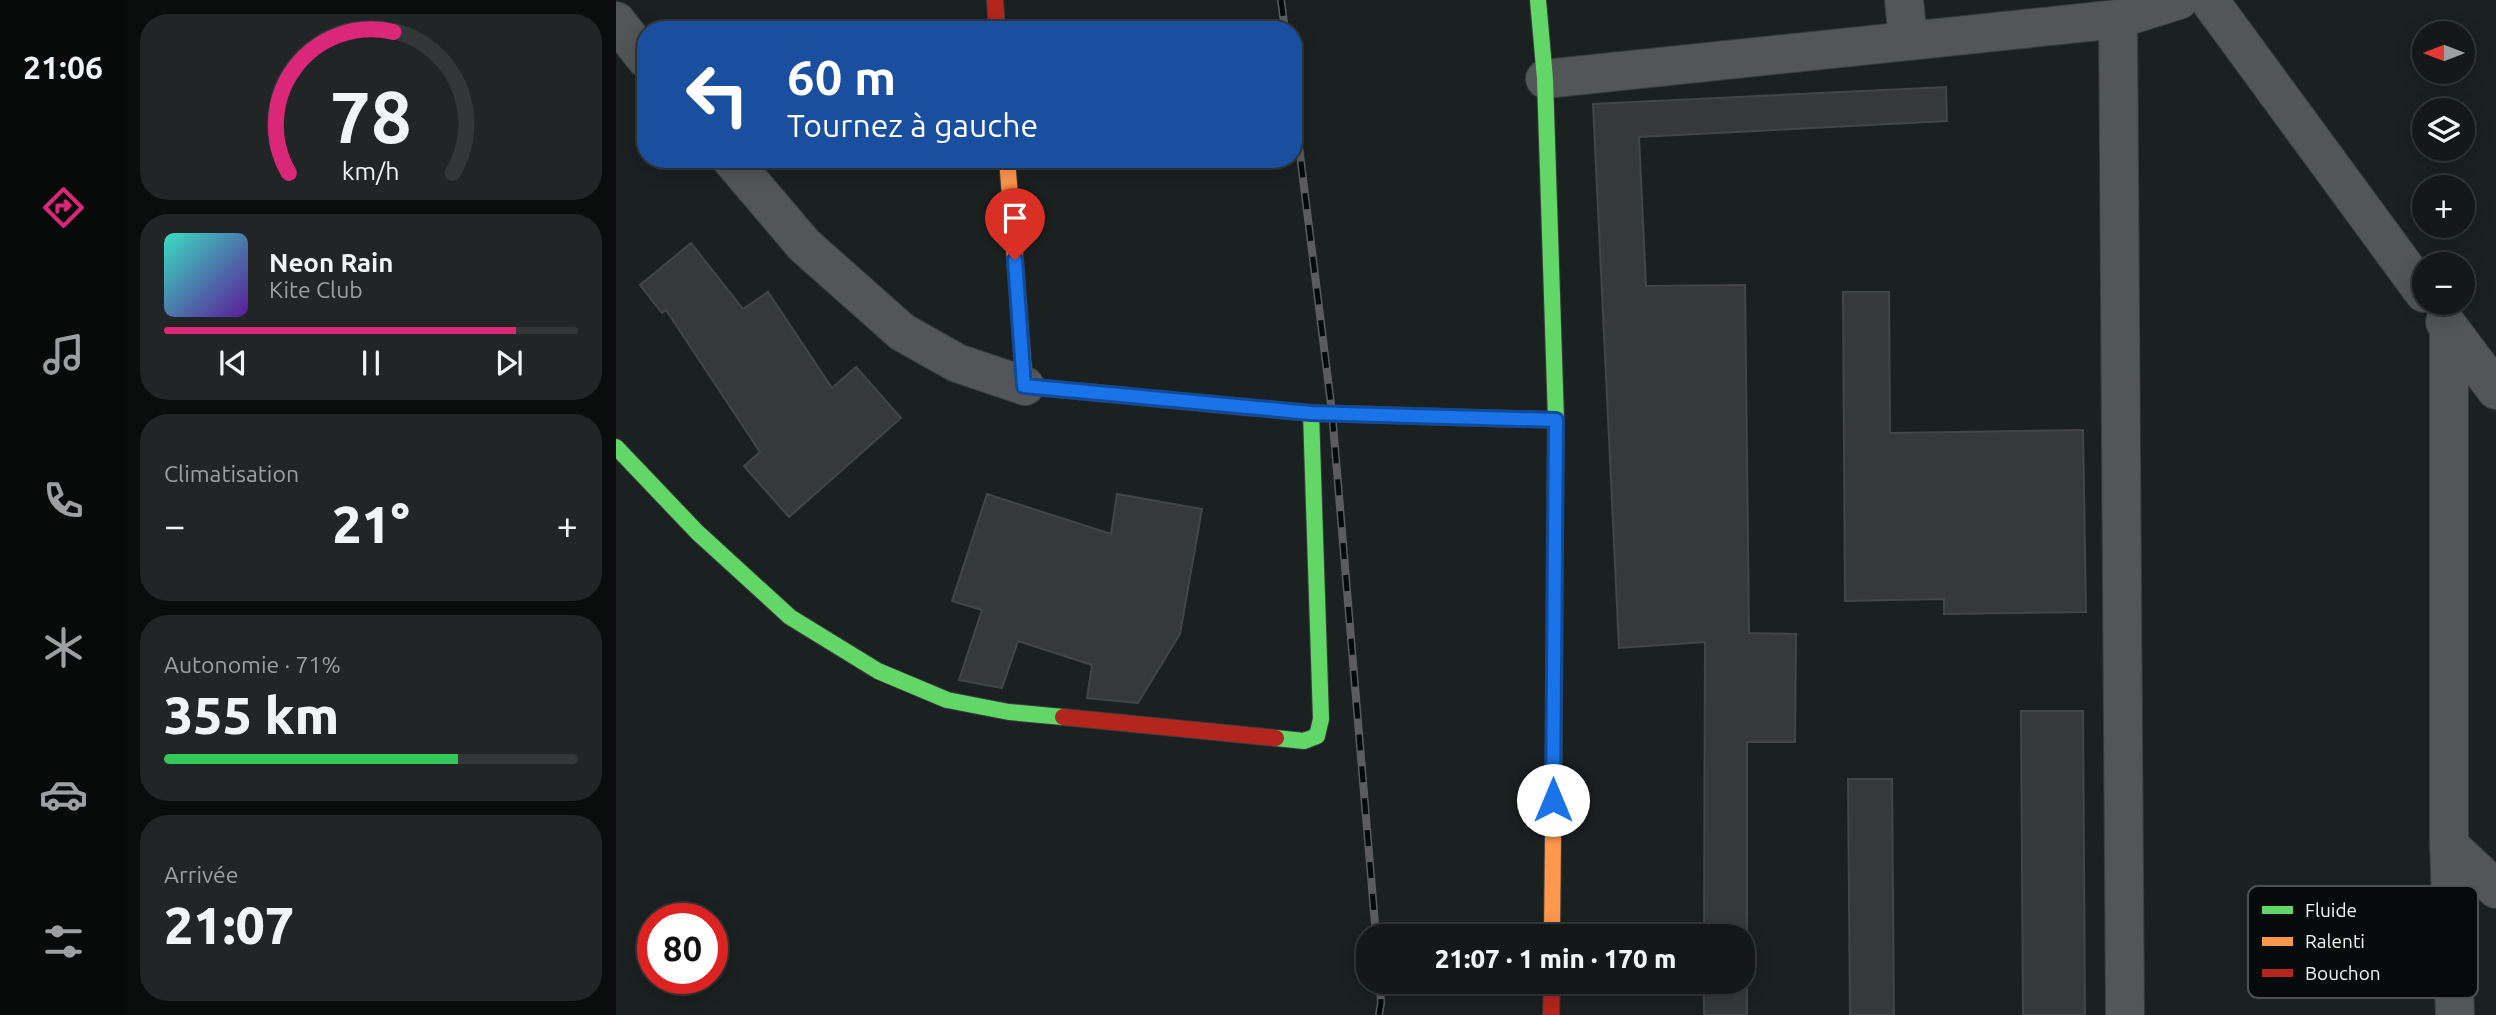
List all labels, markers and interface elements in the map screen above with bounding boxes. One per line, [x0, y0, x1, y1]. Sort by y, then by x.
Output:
north arrow [2412, 21, 2474, 84]
map controls [2412, 21, 2475, 315]
text: 21:06 [23, 49, 103, 85]
icon: left [672, 49, 763, 140]
text: 60 m [787, 49, 896, 104]
text: 78 [330, 75, 412, 157]
button: layers [2412, 98, 2475, 161]
text: Tournez à gauche [787, 107, 1038, 143]
text: km/h [342, 157, 400, 185]
button: + [2412, 175, 2475, 238]
icon: directions [39, 183, 88, 232]
pin [985, 188, 1045, 260]
icon: arrive [996, 199, 1034, 237]
text: Neon Rain [269, 248, 394, 277]
button: − [2412, 252, 2475, 315]
text: Kite Club [269, 277, 363, 302]
icon: music [39, 330, 88, 379]
icon: previous [214, 344, 252, 382]
icon: pause [352, 344, 390, 382]
icon: next [490, 344, 528, 382]
text: Climatisation [164, 461, 299, 486]
icon: phone [39, 476, 88, 525]
text: 21° [332, 495, 410, 553]
text: − [164, 504, 185, 546]
text: + [557, 504, 578, 546]
icon: climate [39, 623, 88, 672]
text: Autonomie · 71% [164, 652, 341, 677]
text: 355 km [164, 686, 339, 744]
position arrow [1516, 763, 1590, 837]
icon: car [39, 770, 88, 819]
text: Arrivée [164, 862, 239, 887]
legend [2248, 886, 2478, 998]
text: 21:07 [164, 896, 294, 954]
text: Fluide [2305, 899, 2357, 921]
speed limit sign: 80 [637, 903, 728, 994]
icon: filters [39, 917, 88, 966]
text: Ralenti [2305, 930, 2365, 952]
text: 21:07 · 1 min · 170 m [1435, 944, 1676, 973]
text: Bouchon [2305, 962, 2381, 984]

